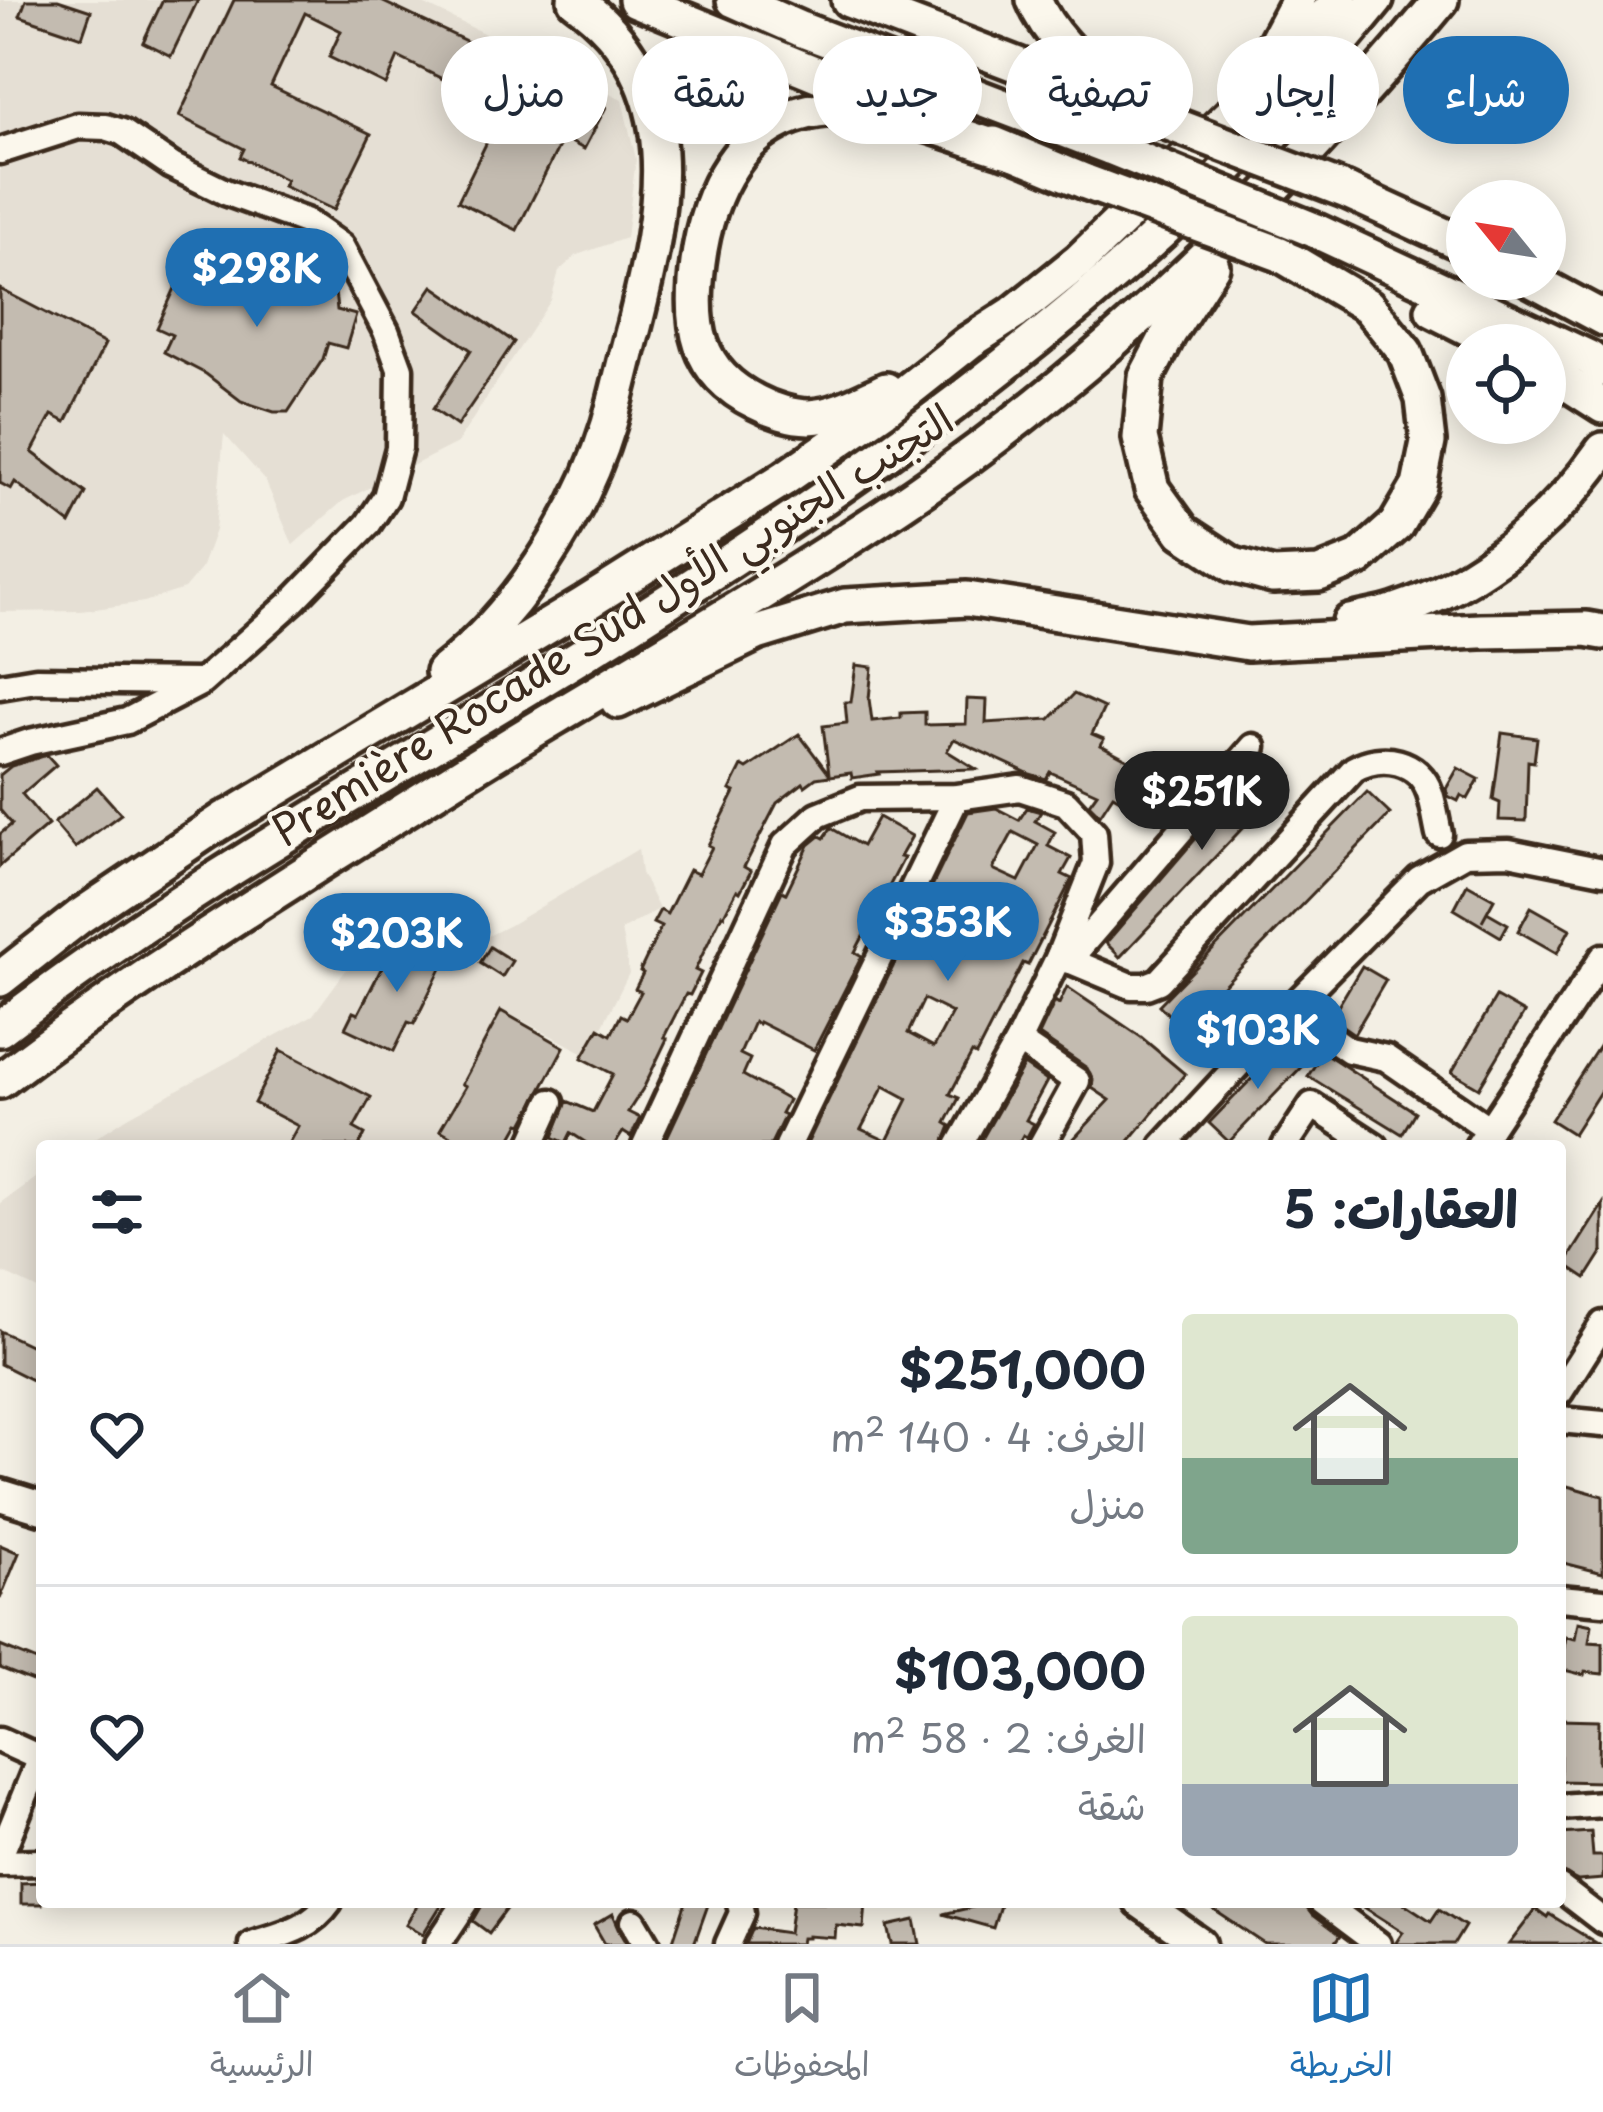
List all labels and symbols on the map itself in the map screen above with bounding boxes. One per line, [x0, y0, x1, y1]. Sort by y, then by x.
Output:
north arrow [1446, 180, 1566, 300]
pin: $298K [173, 228, 341, 330]
street label: Première Rocade Sud التجنب الجنوبي الأول [259, 386, 969, 866]
pin: $251K [1118, 751, 1286, 853]
pin: $353K [864, 882, 1032, 984]
pin: $203K [313, 893, 481, 995]
pin: $103K [1174, 990, 1342, 1092]

